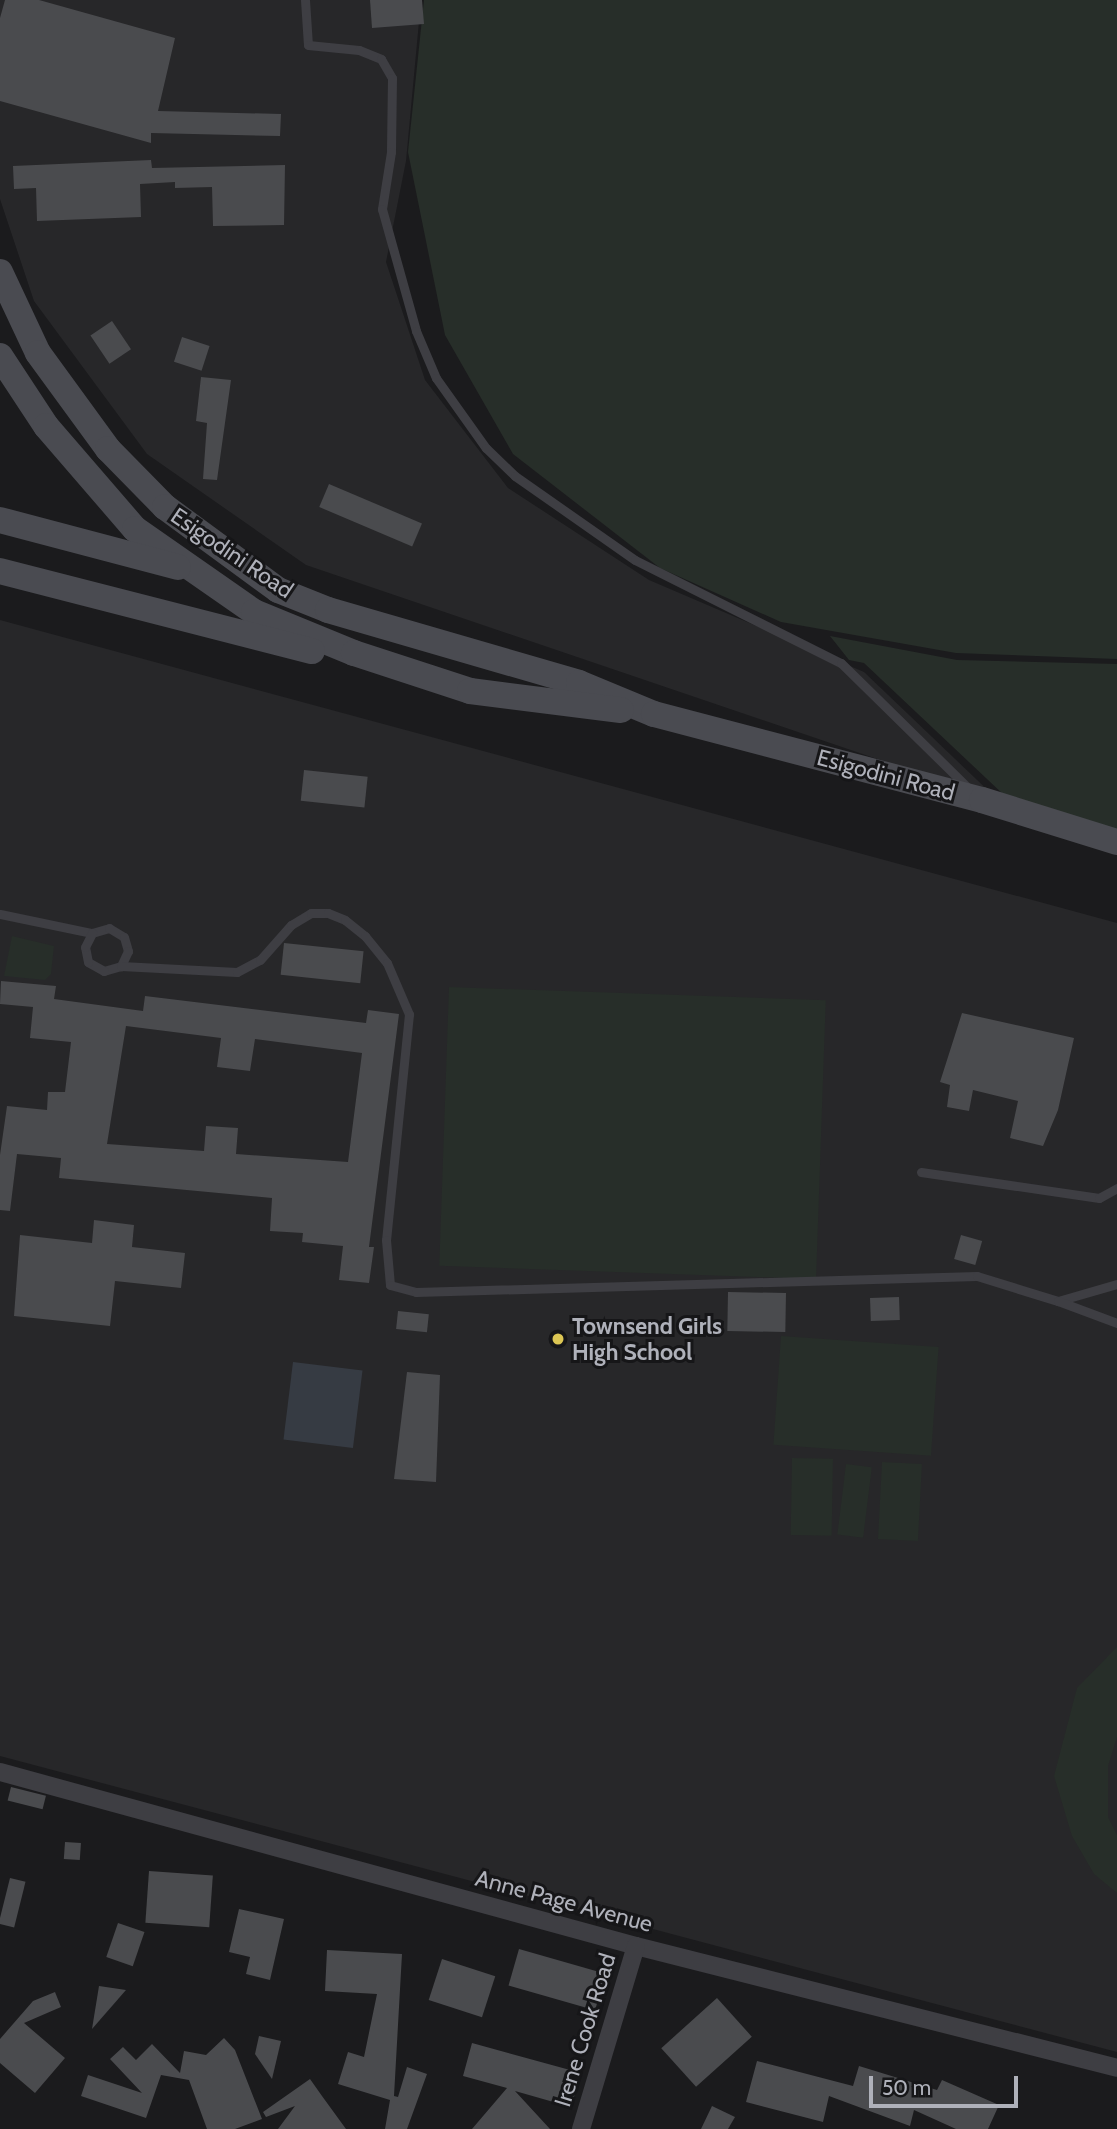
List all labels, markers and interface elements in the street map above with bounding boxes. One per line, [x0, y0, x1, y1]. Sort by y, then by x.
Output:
street label: Esigodini Road [166, 502, 298, 604]
street label: Esigodini Road [814, 743, 958, 807]
place label: Townsend Girls High School [572, 1312, 722, 1366]
marker: Townsend Girls High School [550, 1331, 566, 1347]
street label: Anne Page Avenue [473, 1864, 655, 1938]
street label: Irene Cook Road [549, 1950, 621, 2110]
scale bar [872, 2062, 1021, 2106]
text: 50 m [882, 2075, 931, 2100]

